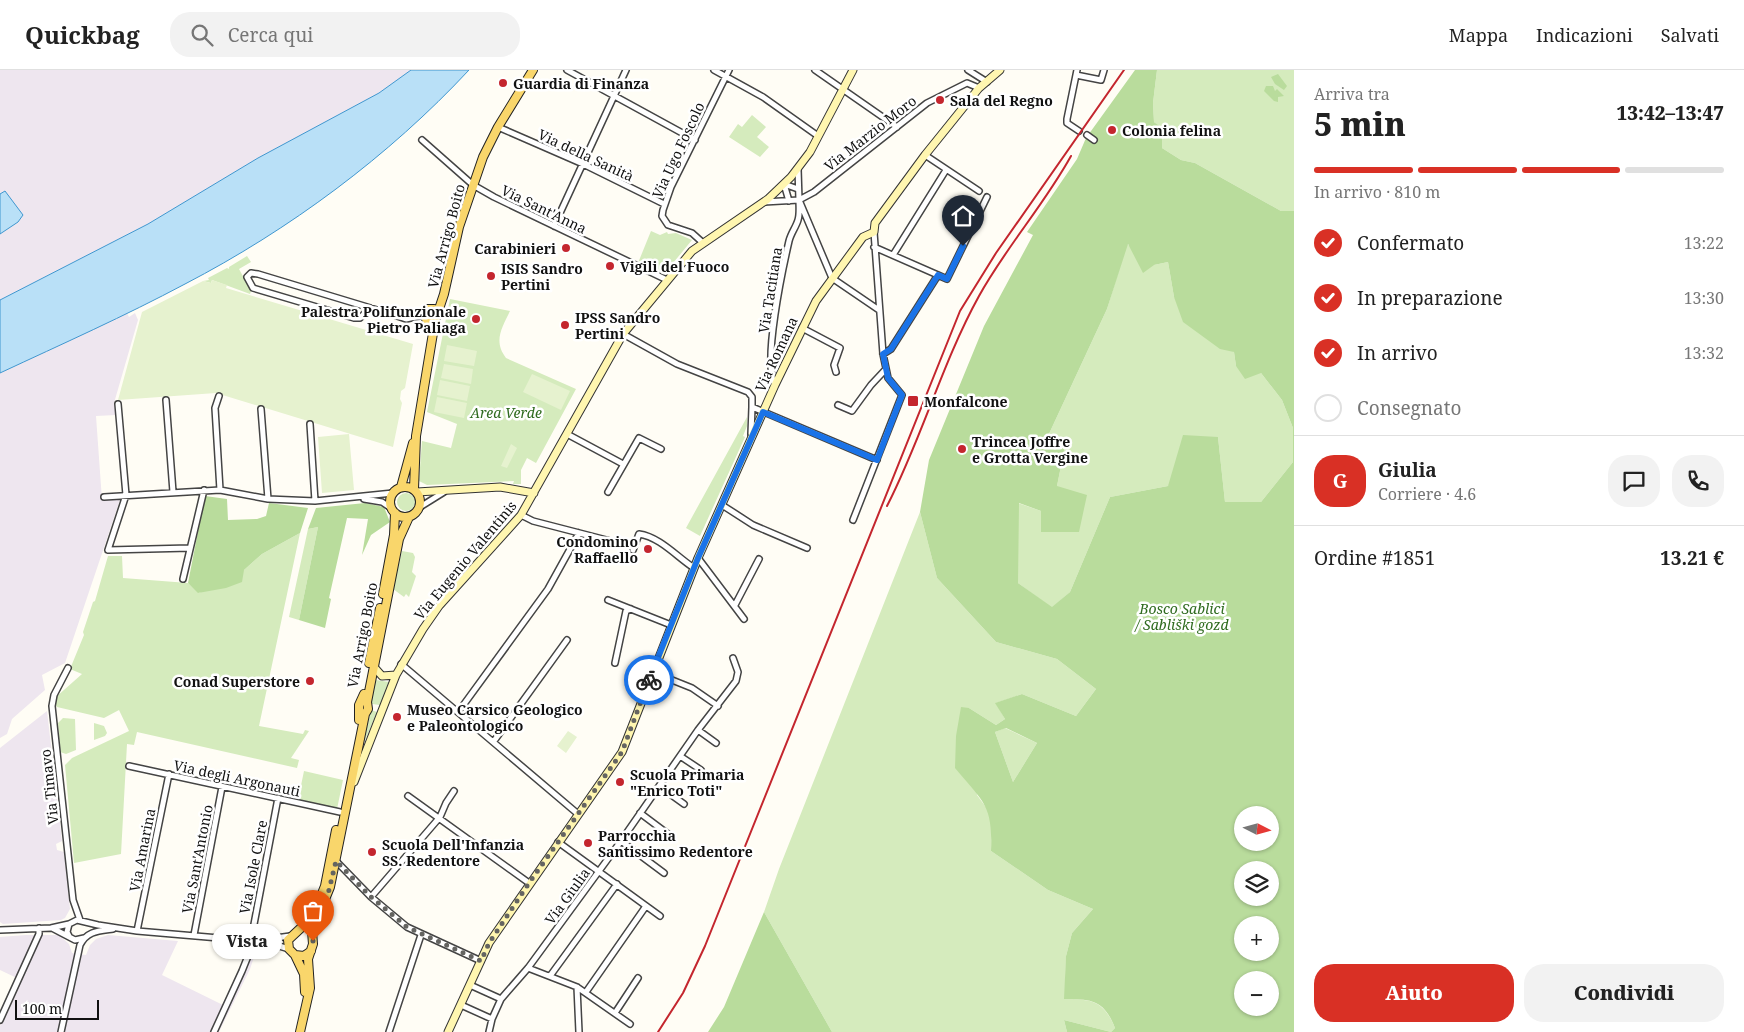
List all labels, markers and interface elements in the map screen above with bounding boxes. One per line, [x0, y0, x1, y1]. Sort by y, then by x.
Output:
search box [170, 12, 520, 57]
text: Quickbag [25, 18, 140, 51]
icon: search [188, 21, 216, 49]
text: Cerca qui [228, 22, 313, 48]
text: Mappa [1449, 23, 1508, 47]
text: Indicazioni [1536, 23, 1633, 47]
text: Salvati [1661, 23, 1719, 47]
place label: Guardia di Finanza [513, 74, 649, 93]
marker: Guardia di Finanza [497, 77, 509, 89]
text: Arriva tra [1314, 83, 1390, 105]
street label: Via Marzio Moro [820, 91, 920, 175]
place label: Sala del Regno [950, 91, 1053, 110]
marker: Sala del Regno [934, 94, 946, 106]
street label: Via Ugo Foscolo [647, 99, 709, 201]
text: 13:42–13:47 [1616, 100, 1724, 126]
text: 5 min [1314, 102, 1406, 145]
place label: Colonia felina [1122, 121, 1221, 140]
marker: Colonia felina [1106, 124, 1118, 136]
street label: Via della Sanità [535, 125, 637, 186]
street label: Via Sant'Anna [498, 180, 590, 238]
text: In arrivo · 810 m [1314, 181, 1440, 203]
street label: Via Arrigo Boito [423, 182, 469, 290]
pin [942, 195, 984, 246]
icon: home [949, 202, 977, 230]
icon: check [1314, 229, 1342, 257]
text: Confermato [1357, 230, 1464, 256]
text: 13:22 [1684, 232, 1724, 254]
place label: Carabinieri [474, 239, 556, 258]
marker: Carabinieri [560, 242, 572, 254]
street label: Via Tacitiana [754, 245, 786, 334]
place label: Vigili del Fuoco [620, 257, 729, 276]
place label: ISIS Sandro Pertini [501, 259, 583, 294]
marker: Vigili del Fuoco [604, 260, 616, 272]
marker: ISIS Sandro Pertini [485, 270, 497, 282]
icon: check [1314, 284, 1342, 312]
text: In preparazione [1357, 285, 1503, 311]
text: 13:30 [1684, 287, 1724, 309]
place label: Palestra Polifunzionale Pietro Paliaga [301, 302, 466, 337]
place label: IPSS Sandro Pertini [575, 308, 660, 343]
marker: Palestra Polifunzionale Pietro Paliaga [470, 313, 482, 325]
street label: Via Romana [750, 313, 802, 395]
marker: IPSS Sandro Pertini [559, 319, 571, 331]
icon: check [1314, 339, 1342, 367]
text: In arrivo [1357, 340, 1438, 366]
text: 13:32 [1684, 342, 1724, 364]
place label: Monfalcone [924, 392, 1008, 411]
marker: Monfalcone [906, 394, 920, 408]
text: Consegnato [1357, 395, 1461, 421]
park label: Area Verde [469, 403, 542, 422]
place label: Trincea Joffre e Grotta Vergine [972, 432, 1088, 467]
marker: Trincea Joffre e Grotta Vergine [956, 443, 968, 455]
button: chat [1608, 455, 1660, 507]
button: phone [1672, 455, 1724, 507]
text: Giulia [1378, 457, 1437, 483]
text: G [1333, 468, 1347, 494]
text: Corriere · 4.6 [1378, 483, 1476, 505]
street label: Via Eugenio Valentinis [410, 496, 520, 624]
place label: Condomino Raffaello [556, 532, 638, 567]
marker: Condomino Raffaello [642, 543, 654, 555]
text: Ordine #1851 [1314, 545, 1435, 571]
text: 13.21 € [1660, 545, 1724, 571]
street label: Via Arrigo Boito [342, 581, 382, 689]
park label: Bosco Sablici / Sabliški gozd [1133, 599, 1229, 634]
courier [624, 655, 674, 705]
icon: bike [635, 666, 663, 694]
place label: Conad Superstore [173, 672, 300, 691]
marker: Conad Superstore [304, 675, 316, 687]
place label: Museo Carsico Geologico e Paleontologico [407, 700, 583, 735]
marker: Museo Carsico Geologico e Paleontologico [391, 711, 403, 723]
street label: Via Timavo [36, 748, 62, 826]
street label: Via degli Argonauti [172, 755, 302, 801]
place label: Scuola Primaria "Enrico Toti" [630, 765, 744, 800]
marker: Scuola Primaria "Enrico Toti" [614, 776, 626, 788]
street label: Via Sant'Antonio [177, 803, 217, 915]
north arrow [1234, 806, 1279, 851]
map controls [1234, 806, 1279, 1016]
street label: Via Amarina [125, 807, 159, 893]
street label: Via Isole Clare [235, 818, 271, 916]
place label: Parrocchia Santissimo Redentore [598, 826, 753, 861]
place label: Scuola Dell'Infanzia SS. Redentore [382, 835, 524, 870]
marker: Parrocchia Santissimo Redentore [582, 837, 594, 849]
marker: Scuola Dell'Infanzia SS. Redentore [366, 846, 378, 858]
button: layers [1234, 861, 1279, 906]
street label: Via Giulia [540, 864, 594, 928]
pin [292, 890, 334, 941]
icon: bag [299, 897, 327, 925]
button: + [1234, 916, 1279, 961]
callout: Vista [213, 924, 283, 958]
text: Vista [226, 930, 268, 952]
button: Aiuto [1314, 964, 1514, 1022]
button: Condividi [1524, 964, 1724, 1022]
button: − [1234, 971, 1279, 1016]
scale bar [15, 997, 99, 1020]
text: 100 m [22, 999, 62, 1018]

